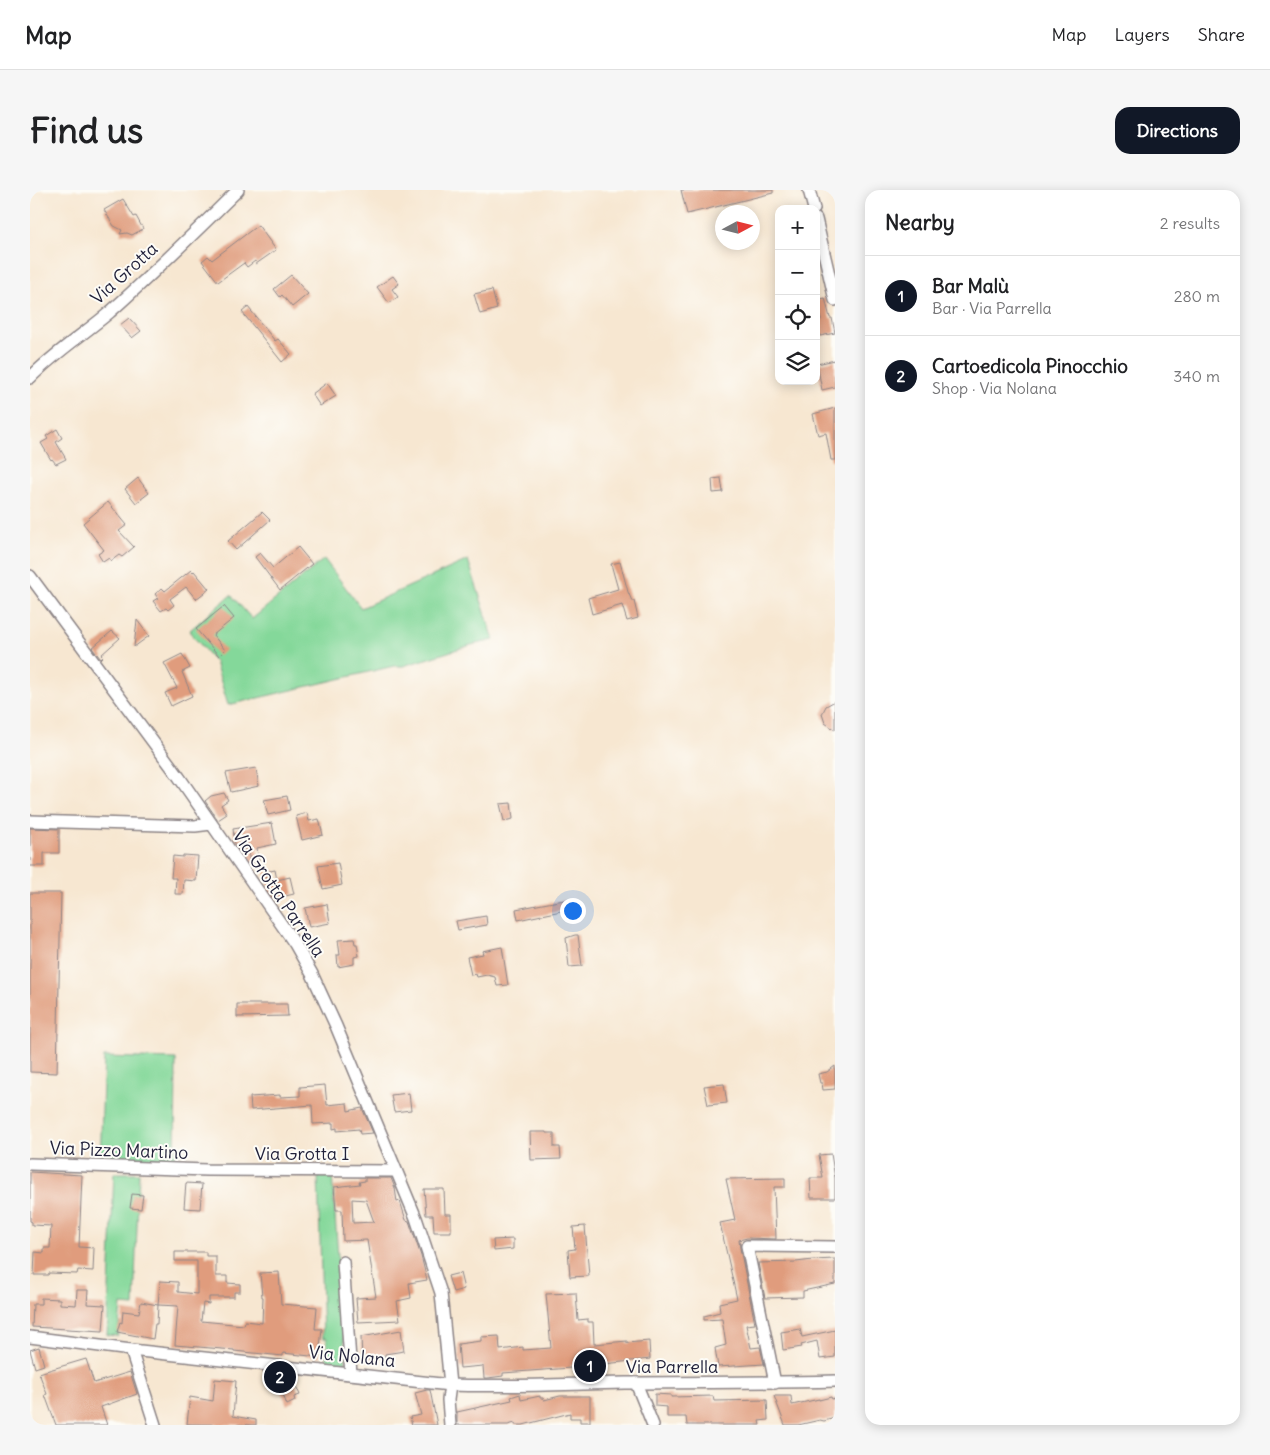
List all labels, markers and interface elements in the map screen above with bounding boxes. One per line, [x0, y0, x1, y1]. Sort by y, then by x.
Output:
text: Map [25, 20, 72, 50]
text: Map [1051, 23, 1086, 46]
text: Layers [1114, 23, 1170, 46]
text: Share [1198, 23, 1245, 46]
button: Directions [1115, 107, 1240, 154]
text: Find us [30, 108, 143, 152]
north arrow [715, 205, 760, 250]
map controls [775, 205, 820, 385]
button: + [775, 205, 820, 250]
text: Nearby [885, 209, 955, 236]
text: 2 results [1160, 213, 1220, 233]
street label: Via Grotta [86, 237, 162, 309]
button: − [775, 250, 820, 295]
text: Bar Malù [932, 274, 1009, 298]
text: 1 [898, 286, 904, 306]
text: 280 m [1174, 286, 1220, 306]
button: locate [775, 295, 820, 340]
text: Bar · Via Parrella [932, 298, 1052, 318]
button: layers [775, 340, 820, 385]
text: Cartoedicola Pinocchio [932, 354, 1128, 378]
text: 2 [897, 366, 905, 386]
text: 340 m [1173, 366, 1220, 386]
text: Shop · Via Nolana [932, 378, 1057, 398]
street label: Via Grotta Parrella [228, 825, 330, 961]
your location [560, 898, 586, 924]
street label: Via Pizzo Martino [49, 1136, 189, 1164]
street label: Via Grotta I [255, 1142, 349, 1165]
street label: Via Nolana [307, 1340, 397, 1372]
pin: 1 [574, 1347, 606, 1385]
street label: Via Parrella [626, 1355, 718, 1378]
pin: 2 [264, 1358, 296, 1396]

